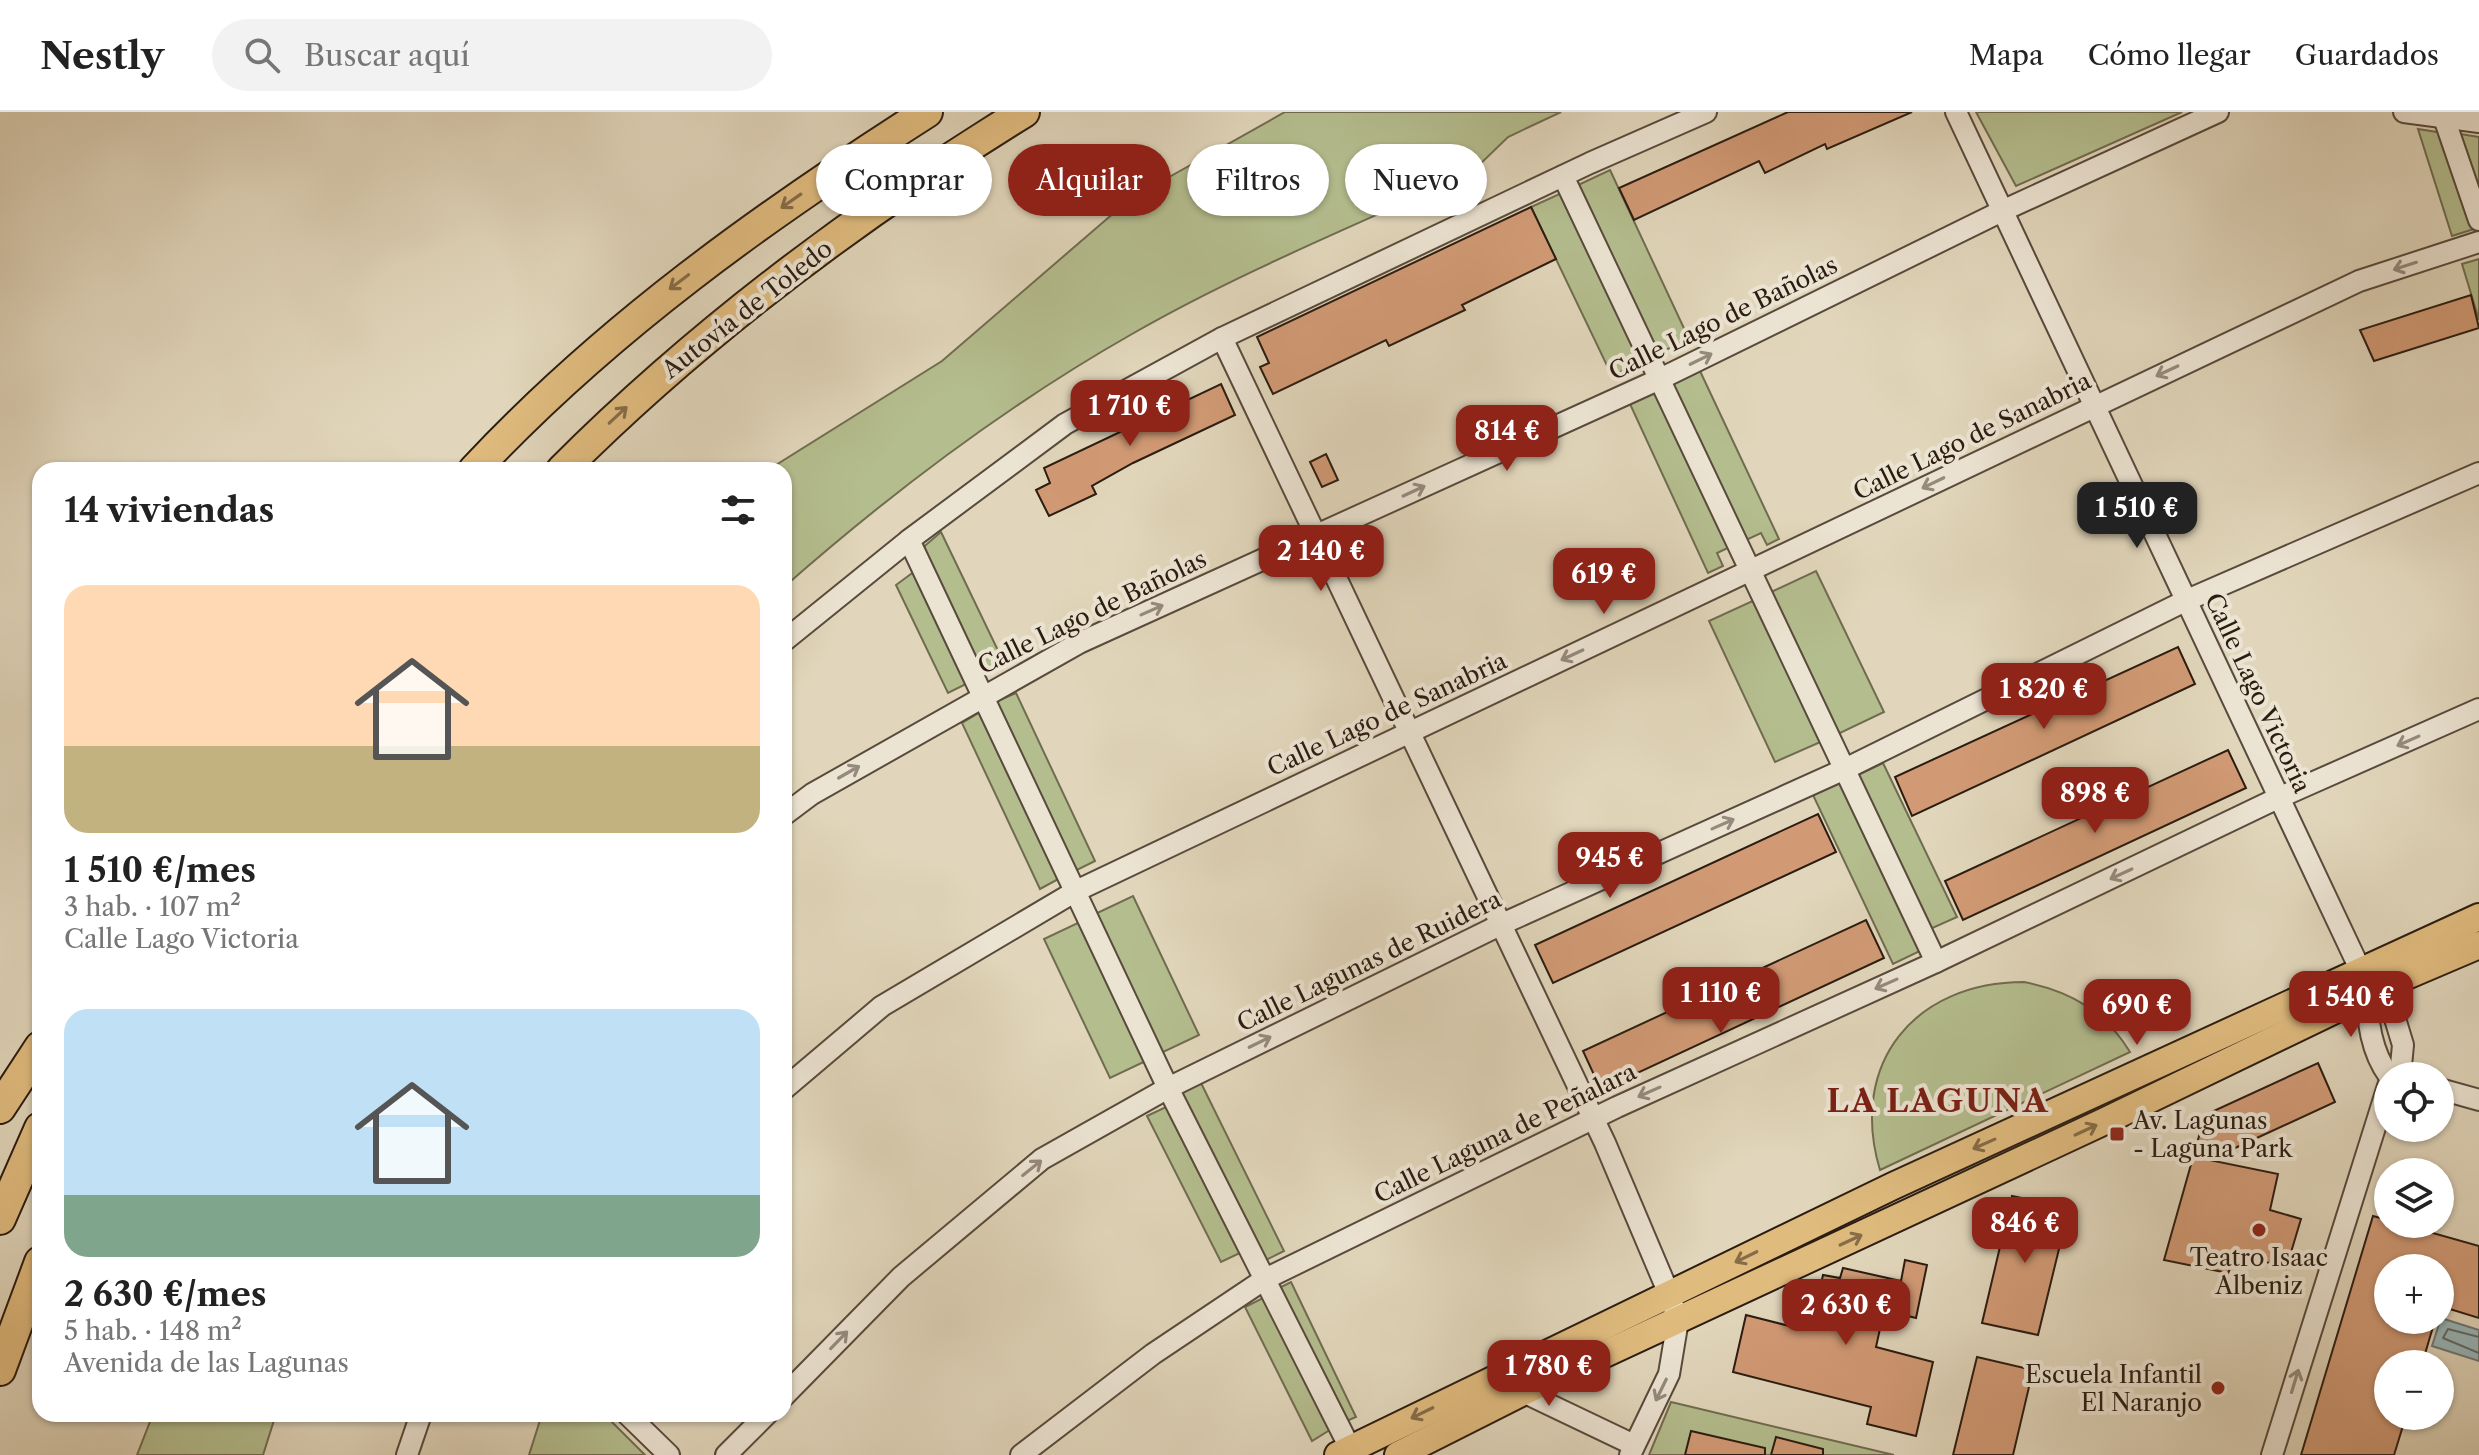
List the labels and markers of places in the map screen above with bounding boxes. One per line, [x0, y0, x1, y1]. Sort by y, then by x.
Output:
pin: 1 710 € [1056, 380, 1204, 448]
pin: 814 € [1451, 405, 1563, 473]
pin: 1 510 € [2063, 482, 2211, 550]
pin: 2 140 € [1247, 525, 1395, 593]
pin: 619 € [1548, 548, 1660, 616]
pin: 1 820 € [1970, 663, 2118, 731]
pin: 898 € [2039, 767, 2151, 835]
pin: 945 € [1554, 832, 1666, 900]
pin: 1 110 € [1647, 967, 1795, 1035]
pin: 1 540 € [2277, 971, 2425, 1039]
pin: 690 € [2081, 979, 2193, 1047]
place label: Av. Lagunas - Laguna Park [2132, 1106, 2293, 1163]
marker: Av. Lagunas - Laguna Park [2108, 1125, 2126, 1143]
pin: 846 € [1969, 1197, 2081, 1265]
marker: Teatro Isaac Albeniz [2250, 1221, 2268, 1239]
place label: Teatro Isaac Albeniz [2190, 1243, 2328, 1300]
pin: 2 630 € [1772, 1279, 1920, 1347]
pin: 1 780 € [1475, 1340, 1623, 1408]
place label: Escuela Infantil El Naranjo [2025, 1360, 2202, 1417]
marker: Escuela Infantil El Naranjo [2209, 1379, 2227, 1397]

